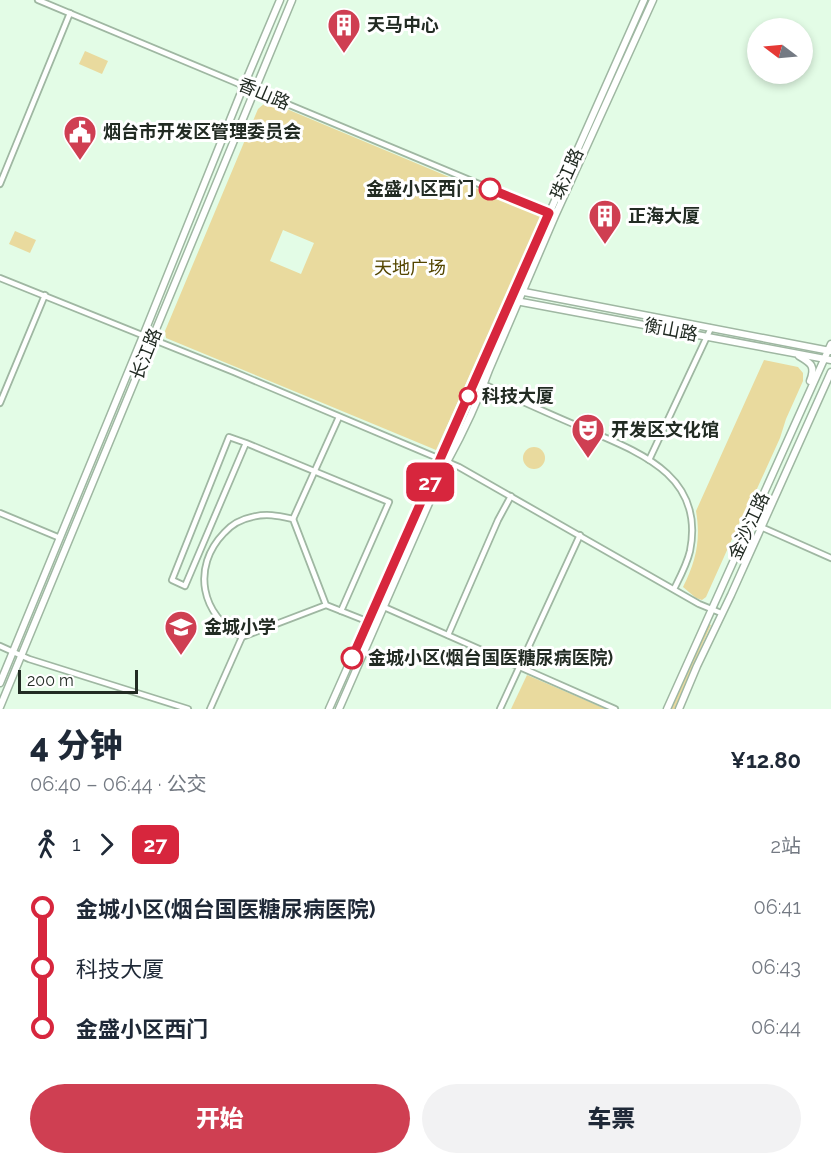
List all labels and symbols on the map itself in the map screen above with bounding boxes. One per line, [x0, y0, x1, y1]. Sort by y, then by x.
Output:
building icon: 天马中心 [326, 7, 362, 54]
place label: 天马中心 [367, 14, 439, 35]
north arrow [747, 18, 813, 84]
street label: 香山路 [235, 73, 293, 114]
public building icon: 烟台市开发区管理委员会 [62, 114, 98, 161]
place label: 烟台市开发区管理委员会 [103, 121, 301, 142]
street label: 珠江路 [546, 145, 587, 203]
place label: 金盛小区西门 [366, 178, 474, 199]
marker: 金盛小区西门 [479, 178, 501, 200]
building icon: 正海大厦 [587, 198, 623, 245]
place label: 正海大厦 [628, 205, 700, 226]
park label: 天地广场 [374, 257, 446, 278]
street label: 衡山路 [643, 314, 700, 345]
street label: 长江路 [126, 325, 165, 383]
place label: 科技大厦 [482, 385, 554, 406]
marker: 科技大厦 [459, 387, 477, 405]
theatre icon: 开发区文化馆 [570, 412, 606, 459]
place label: 开发区文化馆 [611, 419, 719, 440]
line badge: 27 [403, 462, 457, 502]
street label: 金沙江路 [724, 489, 773, 563]
school or university icon: 金城小学 [163, 609, 199, 656]
place label: 金城小学 [204, 616, 276, 637]
marker: 金城小区(烟台国医糖尿病医院) [341, 647, 363, 669]
place label: 金城小区(烟台国医糖尿病医院) [368, 647, 613, 668]
scale bar [18, 667, 138, 694]

